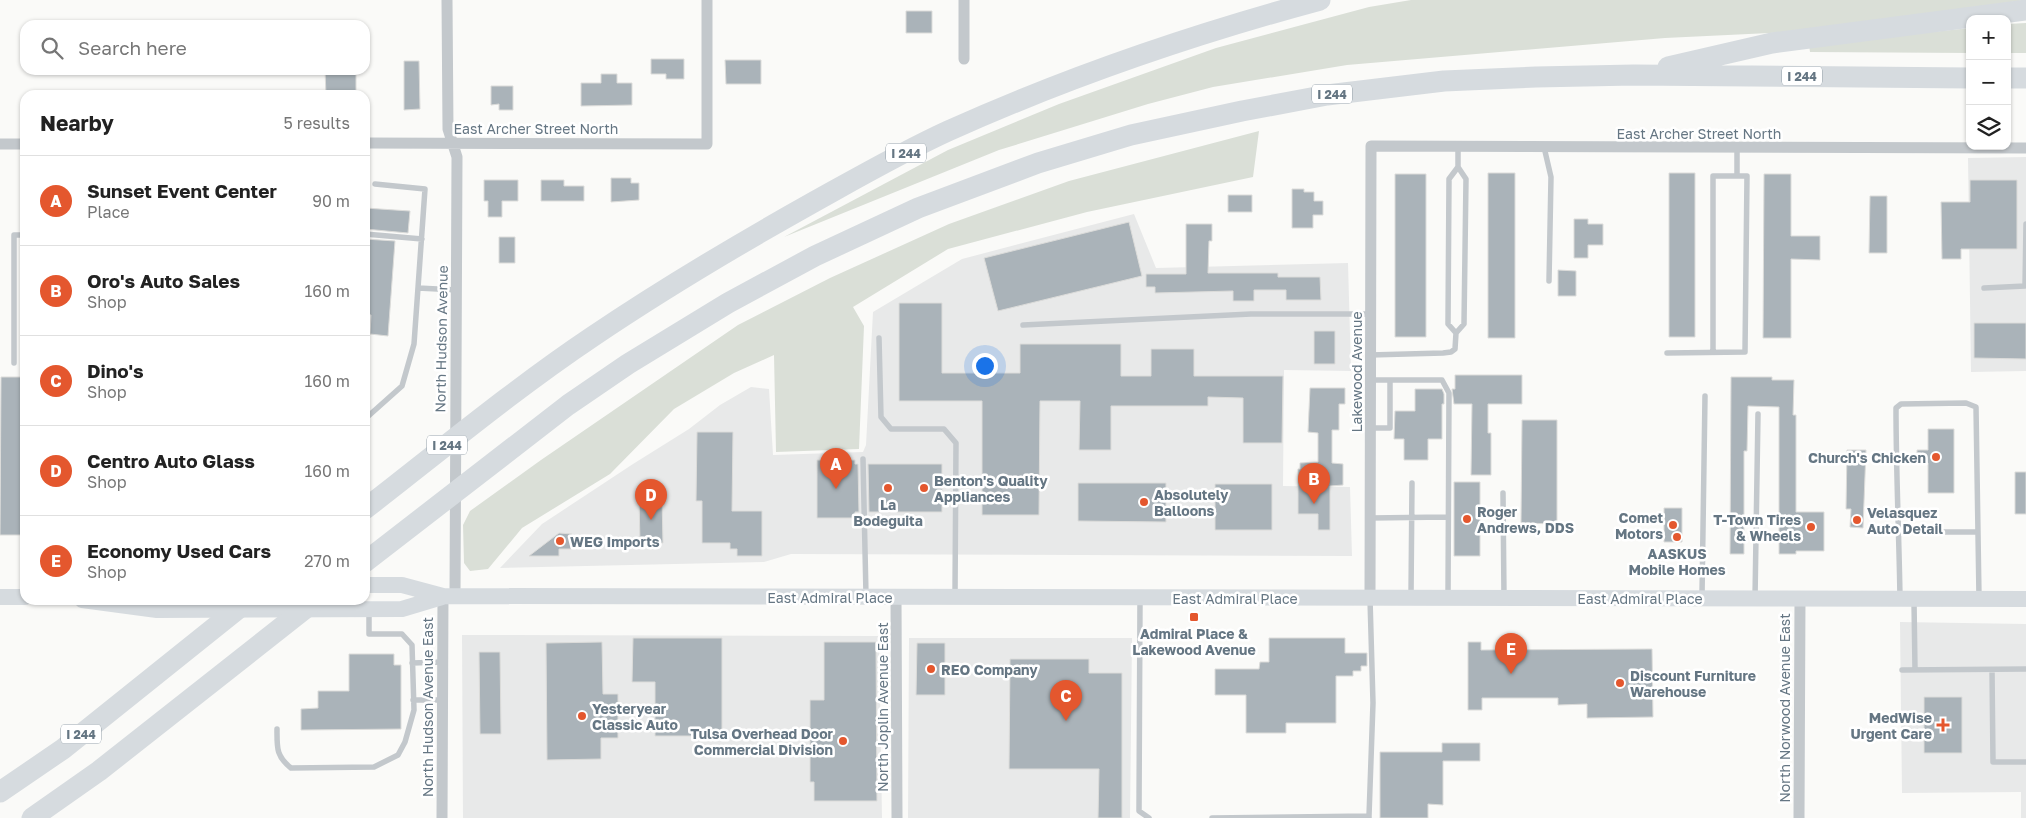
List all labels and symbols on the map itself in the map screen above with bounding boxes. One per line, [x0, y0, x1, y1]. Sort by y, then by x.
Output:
road number: I 244 [1782, 66, 1822, 85]
road number: I 244 [1312, 85, 1352, 104]
street label: East Archer Street North [454, 120, 618, 137]
street label: East Archer Street North [1617, 125, 1781, 142]
road number: I 244 [886, 144, 926, 162]
street label: North Hudson Avenue [431, 265, 451, 413]
street label: Lakewood Avenue [1348, 311, 1365, 433]
your location [972, 353, 998, 379]
road number: I 244 [427, 436, 467, 454]
pin: A [820, 448, 852, 489]
place label: Church's Chicken [1808, 449, 1926, 466]
marker: Church's Chicken [1930, 451, 1942, 463]
pin: B [1298, 463, 1330, 504]
place label: Benton's Quality Appliances [934, 472, 1048, 505]
pin: D [635, 479, 667, 520]
marker: La Bodeguita [882, 482, 894, 494]
marker: Benton's Quality Appliances [918, 482, 930, 494]
place label: Absolutely Balloons [1154, 486, 1229, 519]
place label: La Bodeguita [853, 496, 923, 529]
marker: Absolutely Balloons [1138, 496, 1150, 508]
place label: Roger Andrews, DDS [1477, 503, 1574, 536]
place label: Velasquez Auto Detail [1867, 504, 1943, 537]
place label: Comet Motors [1615, 509, 1663, 542]
place label: T-Town Tires & Wheels [1713, 511, 1801, 544]
marker: Roger Andrews, DDS [1461, 513, 1473, 525]
marker: Velasquez Auto Detail [1851, 514, 1863, 526]
marker: Comet Motors [1667, 519, 1679, 531]
marker: T-Town Tires & Wheels [1805, 521, 1817, 533]
marker: AASKUS Mobile Homes [1671, 531, 1683, 543]
place label: WEG Imports [570, 533, 660, 550]
marker: WEG Imports [554, 535, 566, 547]
place label: AASKUS Mobile Homes [1628, 545, 1726, 578]
street label: East Admiral Place [767, 589, 893, 606]
street label: East Admiral Place [1172, 590, 1298, 607]
street label: East Admiral Place [1577, 590, 1703, 607]
marker: Admiral Place & Lakewood Avenue [1188, 611, 1200, 623]
street label: North Norwood Avenue East [1776, 613, 1793, 803]
street label: North Hudson Avenue East [419, 617, 436, 797]
street label: North Joplin Avenue East [874, 622, 891, 792]
place label: Admiral Place & Lakewood Avenue [1132, 625, 1256, 658]
pin: E [1495, 633, 1527, 674]
place label: REO Company [941, 661, 1038, 678]
marker: REO Company [925, 663, 937, 675]
place label: Discount Furniture Warehouse [1630, 667, 1756, 700]
marker: Discount Furniture Warehouse [1614, 677, 1626, 689]
pin: C [1050, 680, 1082, 721]
place label: Yesteryear Classic Auto [592, 700, 678, 733]
place label: MedWise Urgent Care [1851, 709, 1932, 742]
marker: Yesteryear Classic Auto [576, 710, 588, 722]
marker: MedWise Urgent Care [1936, 718, 1950, 732]
road number: I 244 [61, 724, 101, 744]
place label: Tulsa Overhead Door Commercial Division [690, 725, 834, 758]
marker: Tulsa Overhead Door Commercial Division [837, 735, 849, 747]

